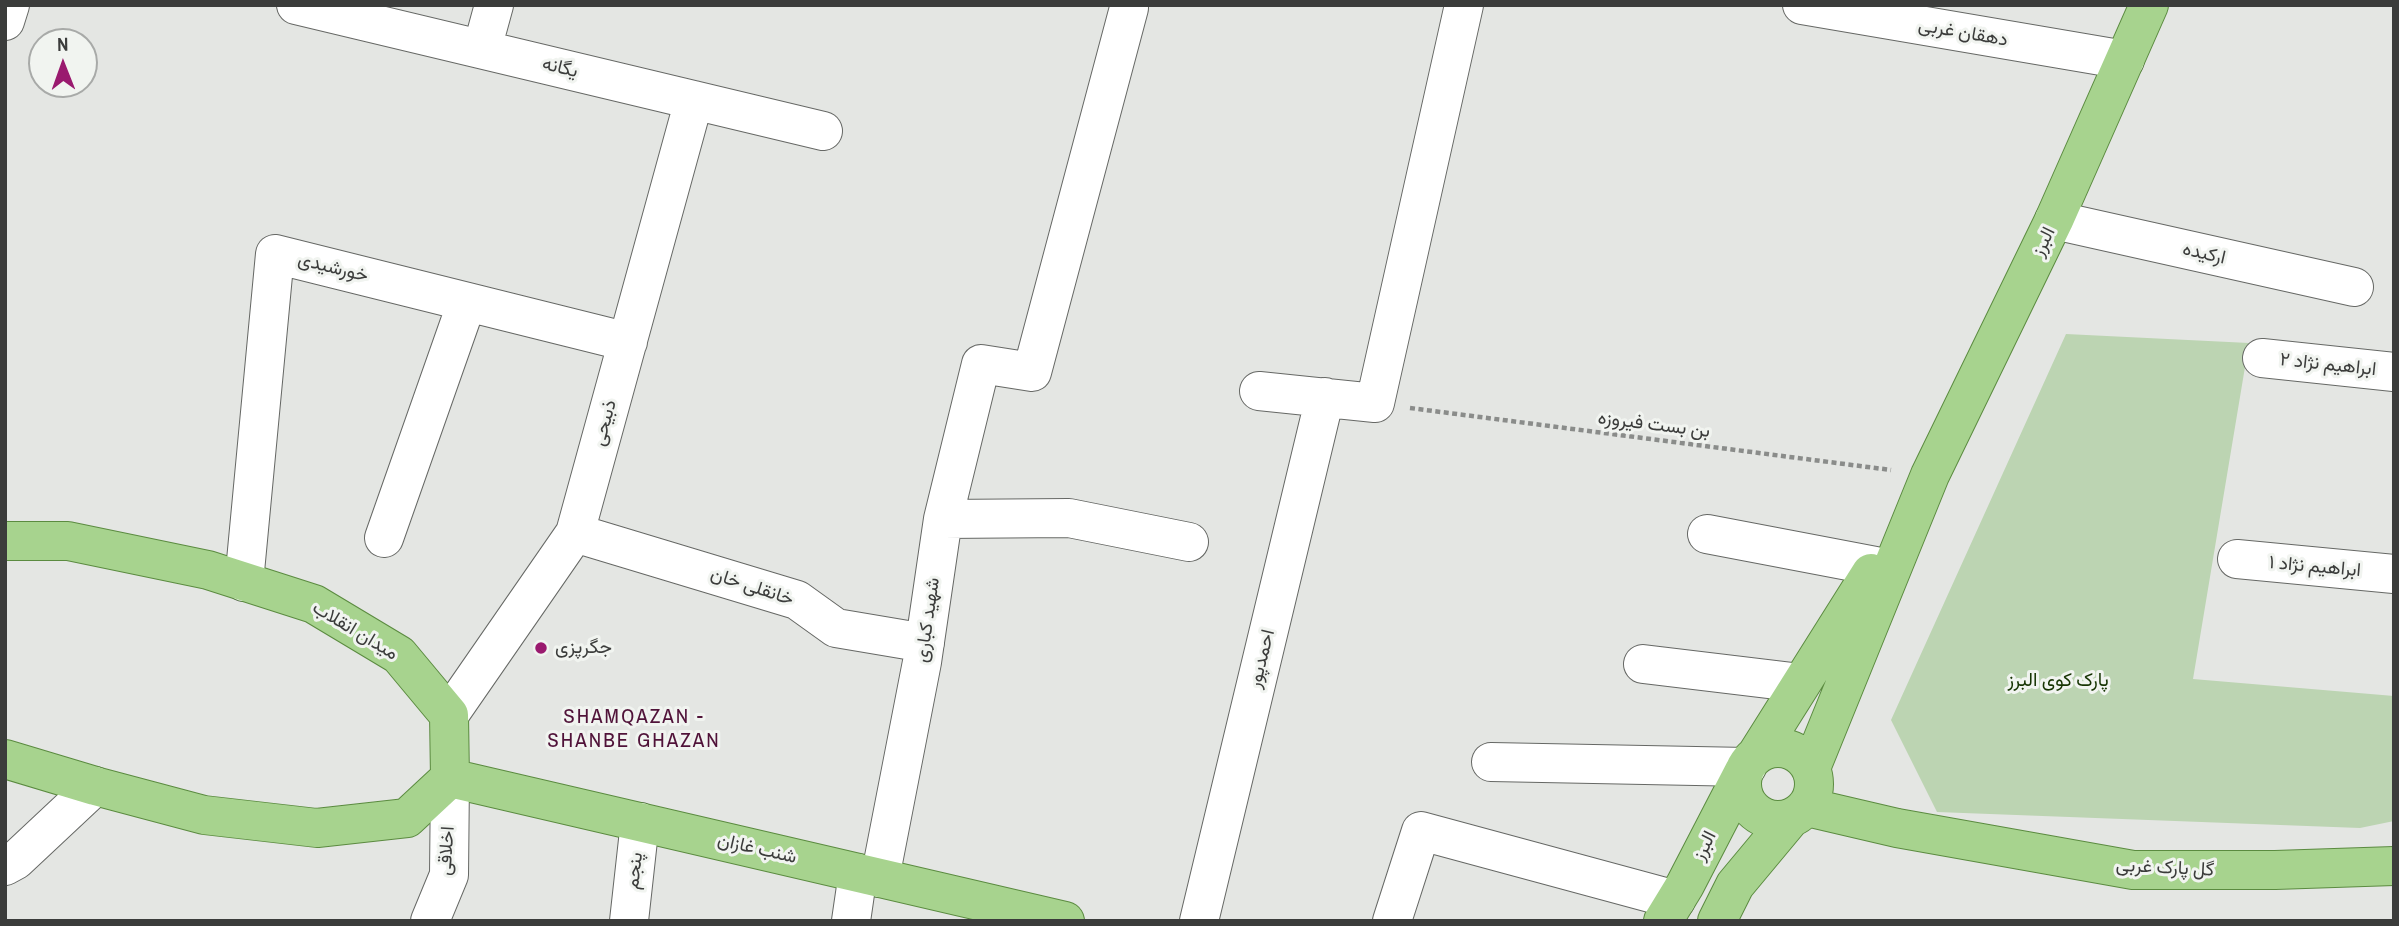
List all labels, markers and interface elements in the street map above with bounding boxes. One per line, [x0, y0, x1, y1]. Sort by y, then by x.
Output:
street label: دهقان غربی [1917, 14, 2009, 52]
north arrow [28, 28, 98, 98]
text: N [57, 31, 69, 57]
street label: یگانه [540, 53, 580, 83]
street label: البرز [2027, 224, 2061, 260]
street label: ارکیده [2180, 238, 2228, 270]
street label: خورشیدی [296, 248, 370, 288]
street label: ابراهیم نژاد ۲ [2279, 349, 2377, 381]
street label: ذبیحی [588, 397, 622, 449]
street label: بن بست فیروزه [1597, 407, 1711, 443]
street label: ابراهیم نژاد ۱ [2268, 552, 2362, 582]
street label: خانقلی خان [708, 563, 796, 611]
street label: شهید کباری [911, 576, 945, 664]
street label: میدان انقلاب [308, 596, 402, 666]
street label: احمدپور [1244, 627, 1280, 691]
place label: جگرپزی [555, 637, 612, 659]
marker: جگرپزی [533, 640, 549, 656]
park label: پارک کوی البرز [2007, 670, 2109, 692]
district label: SHAMQAZAN - SHANBE GHAZAN [549, 704, 719, 754]
street label: اخلاقی [434, 825, 460, 877]
street label: البرز [1688, 827, 1722, 865]
street label: شنب غازان [715, 829, 799, 869]
street label: پنجم [622, 851, 648, 891]
street label: گل پارک غربی [2115, 854, 2215, 882]

